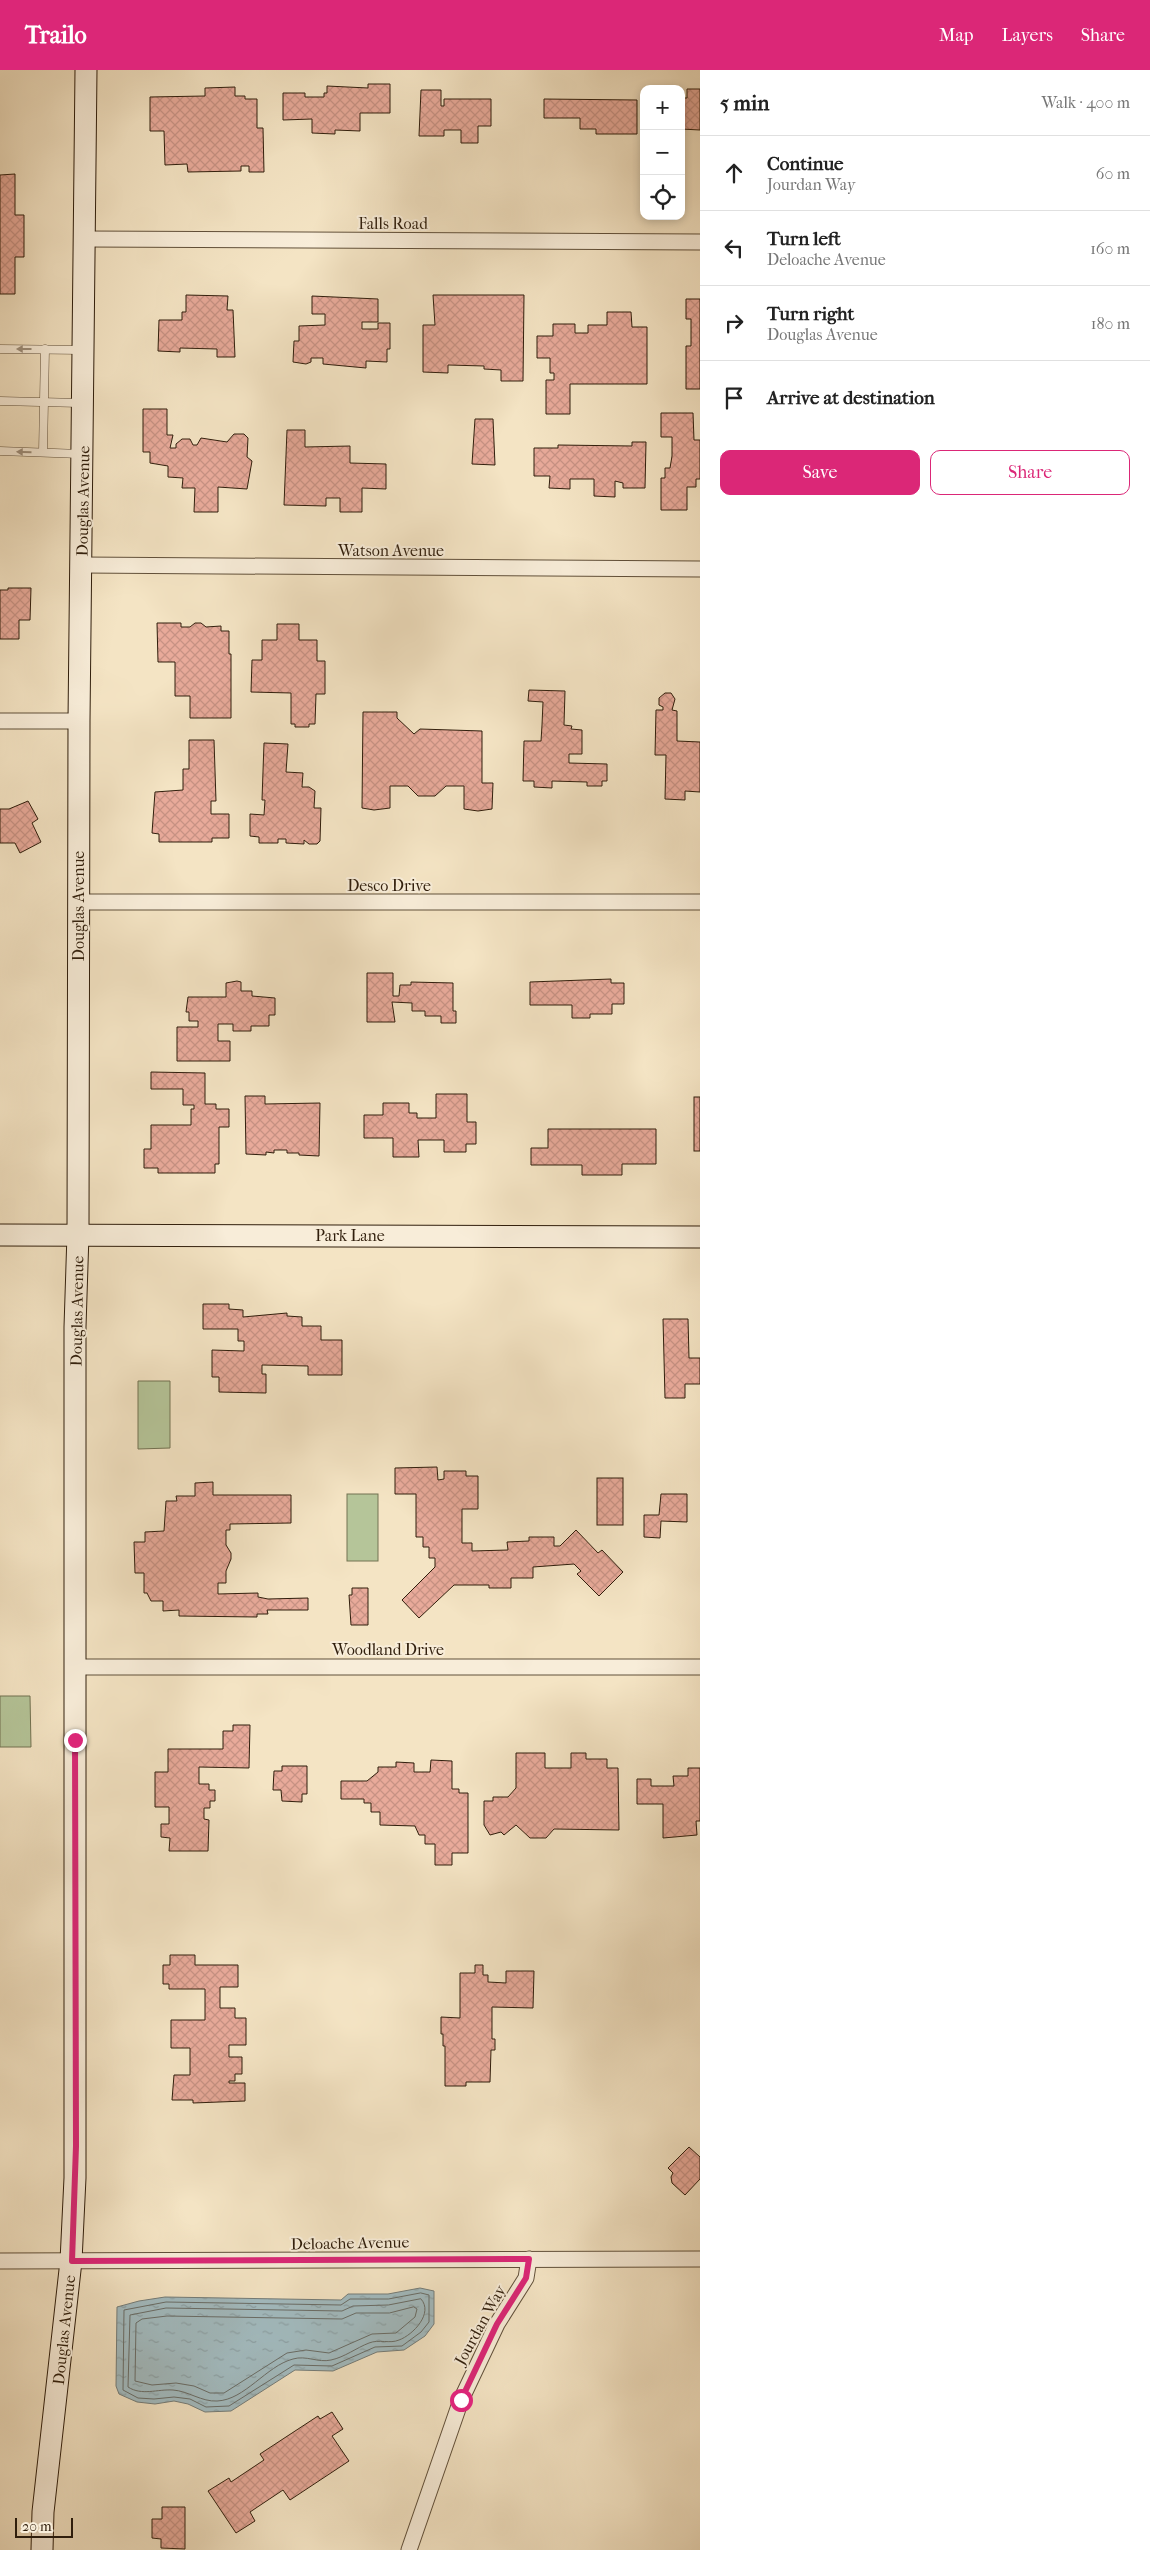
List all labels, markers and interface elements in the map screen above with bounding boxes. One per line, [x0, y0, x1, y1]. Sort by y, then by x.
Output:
text: Trailo [25, 21, 87, 49]
text: Map [939, 25, 973, 46]
text: Layers [1001, 25, 1053, 46]
text: Share [1081, 25, 1125, 46]
map controls [640, 85, 685, 220]
button: + [640, 85, 685, 130]
text: 5 min [720, 91, 769, 115]
text: Walk · 400 m [1041, 93, 1130, 112]
button: − [640, 130, 685, 175]
text: Continue [767, 153, 843, 175]
icon: ahead [720, 159, 748, 187]
text: 60 m [1096, 164, 1130, 183]
button: locate [640, 175, 685, 220]
text: Jourdan Way [767, 175, 855, 194]
street label: Falls Road [358, 214, 428, 233]
text: Turn left [767, 228, 841, 250]
icon: left [720, 234, 748, 262]
text: 160 m [1090, 239, 1130, 258]
text: Deloache Avenue [767, 250, 886, 269]
text: Turn right [767, 303, 854, 325]
icon: right [720, 309, 748, 337]
text: 180 m [1091, 314, 1130, 333]
text: Douglas Avenue [767, 325, 878, 344]
one-way arrow [16, 345, 32, 353]
icon: arrive [720, 384, 748, 412]
text: Arrive at destination [767, 387, 935, 409]
street label: Douglas Avenue [73, 445, 93, 556]
one-way arrow [16, 448, 32, 456]
button: Save [720, 450, 920, 495]
button: Share [930, 450, 1130, 495]
street label: Watson Avenue [337, 541, 444, 560]
street label: Douglas Avenue [69, 851, 88, 961]
street label: Desco Drive [347, 876, 431, 895]
street label: Park Lane [315, 1226, 385, 1245]
street label: Douglas Avenue [67, 1255, 87, 1366]
street label: Woodland Drive [331, 1640, 444, 1659]
route end [64, 1729, 87, 1752]
street label: Deloache Avenue [290, 2232, 410, 2254]
street label: Douglas Avenue [49, 2274, 79, 2386]
street label: Jourdan Way [449, 2281, 510, 2370]
route start [450, 2389, 473, 2412]
scale bar [15, 2515, 72, 2538]
text: 20 m [22, 2518, 52, 2535]

